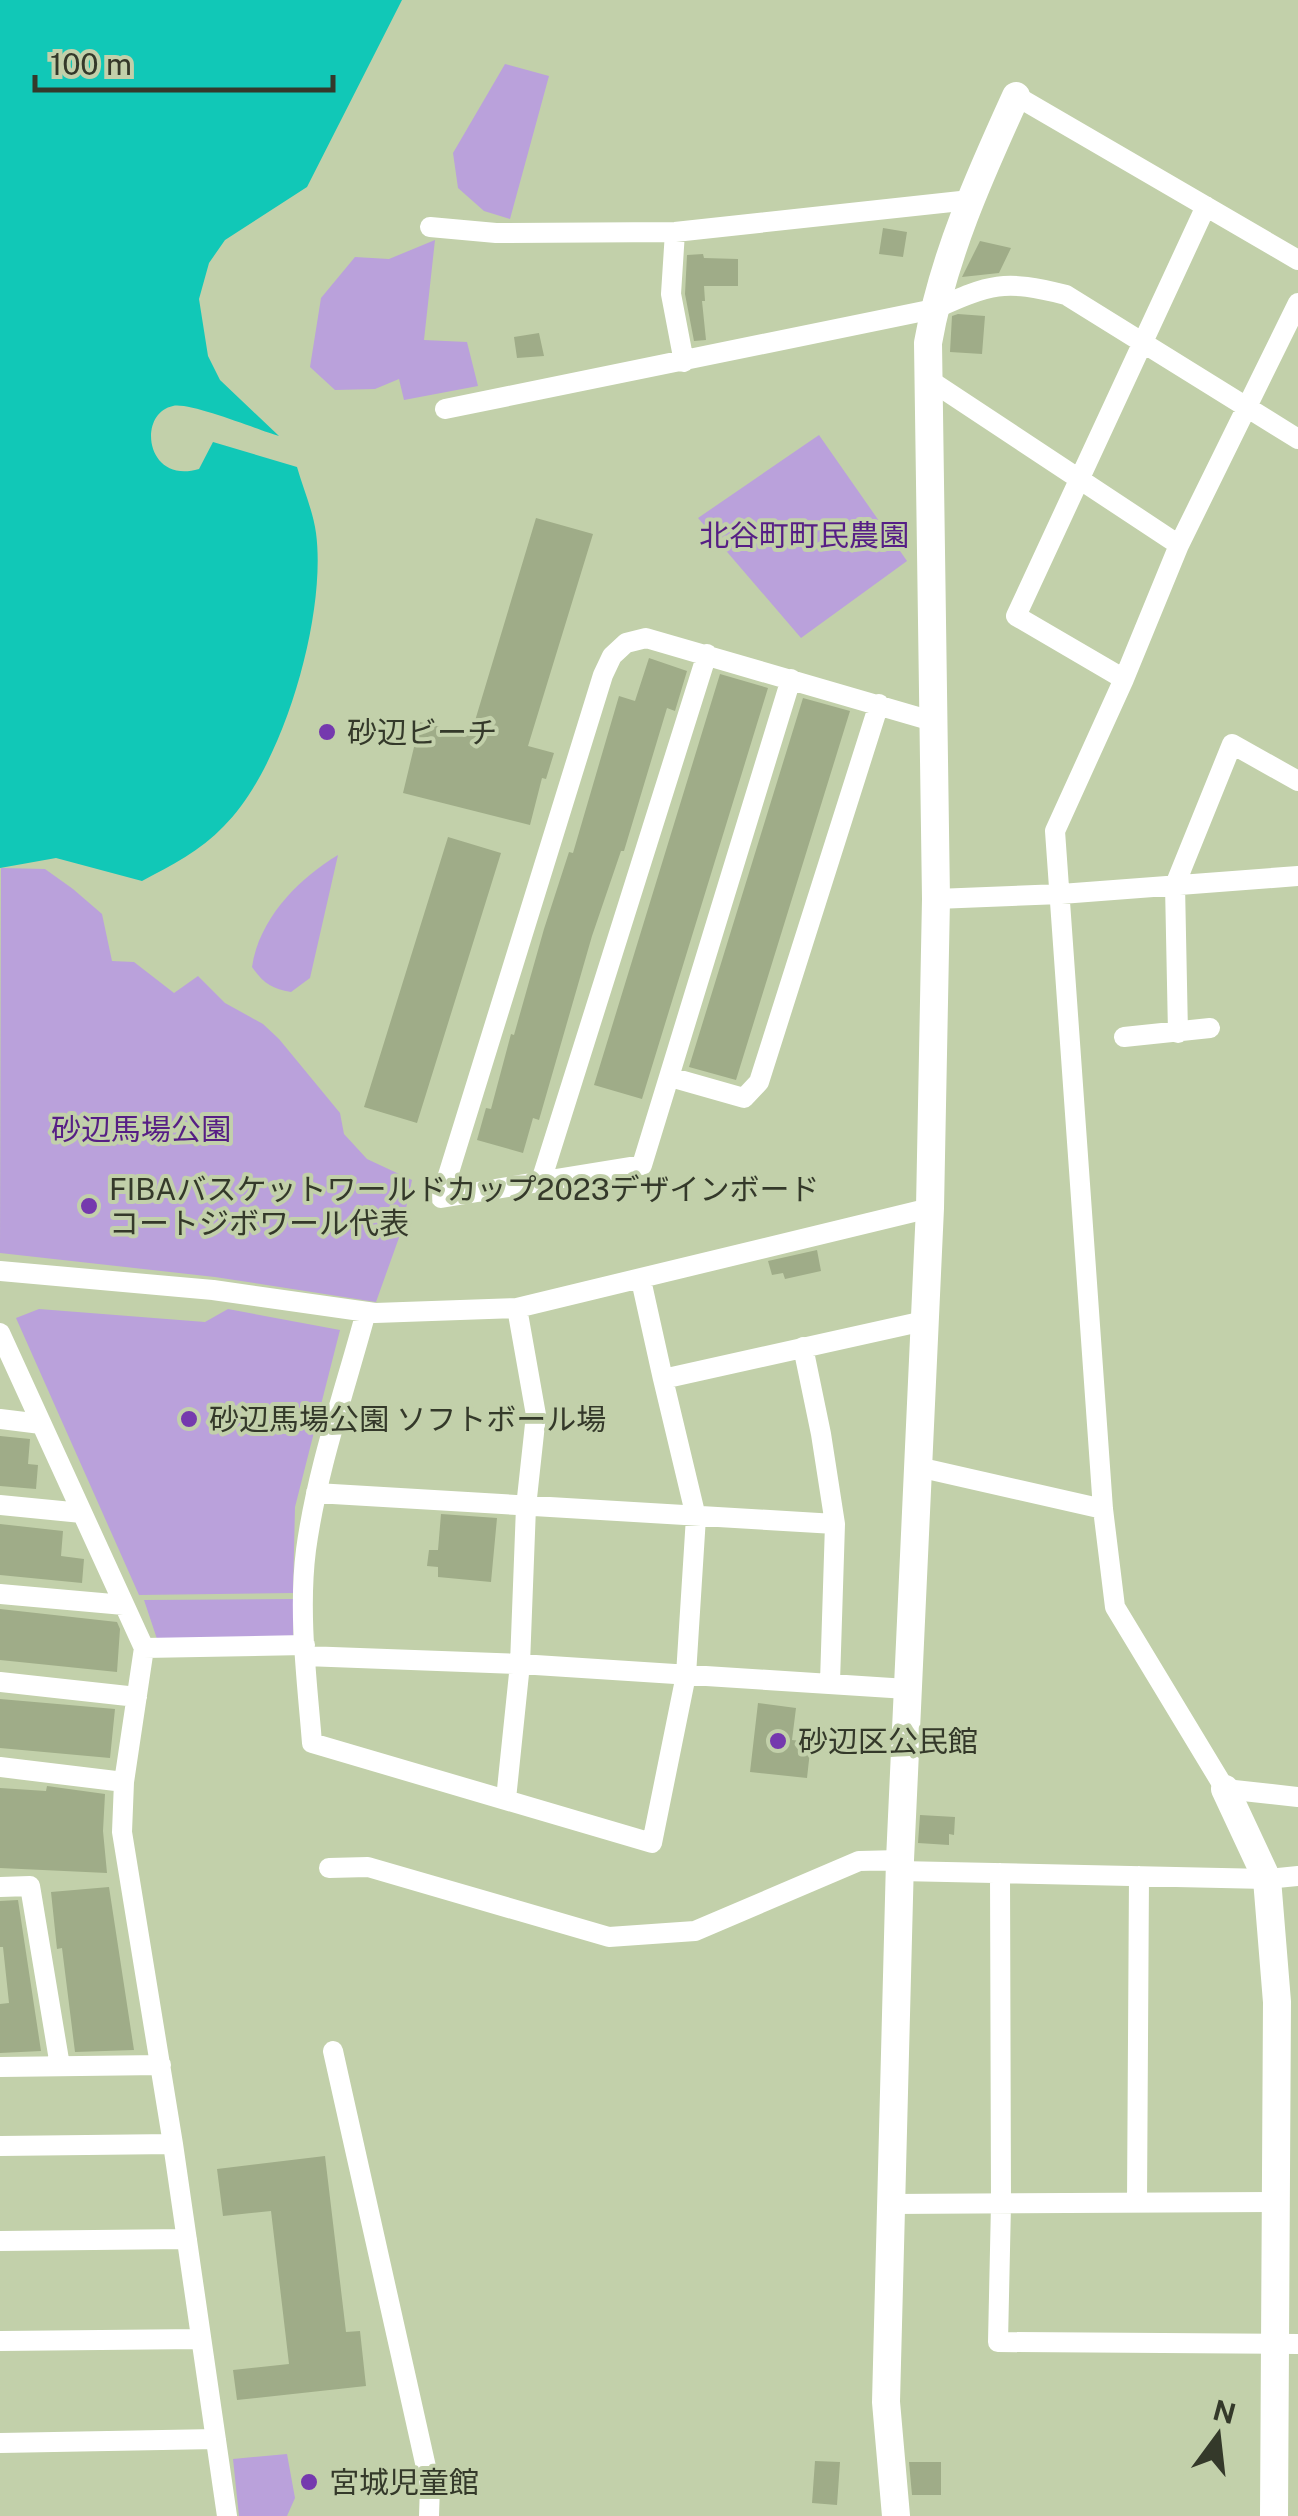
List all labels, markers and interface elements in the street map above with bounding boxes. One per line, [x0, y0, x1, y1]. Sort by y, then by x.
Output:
scale bar [35, 30, 332, 92]
text: 100 m [50, 46, 132, 82]
park label: 北谷町町民農園 [699, 517, 909, 553]
place label: 砂辺ビーチ [347, 714, 497, 750]
marker: 砂辺ビーチ [316, 721, 338, 743]
park label: 砂辺馬場公園 [51, 1111, 231, 1147]
place label: FIBAバスケットワールドカップ2023デザインボード コートジボワール代表 [109, 1171, 820, 1241]
marker: FIBAバスケットワールドカップ2023デザインボード コートジボワール代表 [78, 1195, 100, 1217]
place label: 砂辺馬場公園 ソフトボール場 [209, 1401, 606, 1437]
marker: 砂辺馬場公園 ソフトボール場 [178, 1408, 200, 1430]
place label: 砂辺区公民館 [798, 1723, 978, 1759]
marker: 砂辺区公民館 [767, 1730, 789, 1752]
north arrow [1168, 2386, 1268, 2486]
text: N [1210, 2393, 1239, 2430]
place label: 宮城児童館 [329, 2464, 479, 2500]
marker: 宮城児童館 [298, 2471, 320, 2493]

